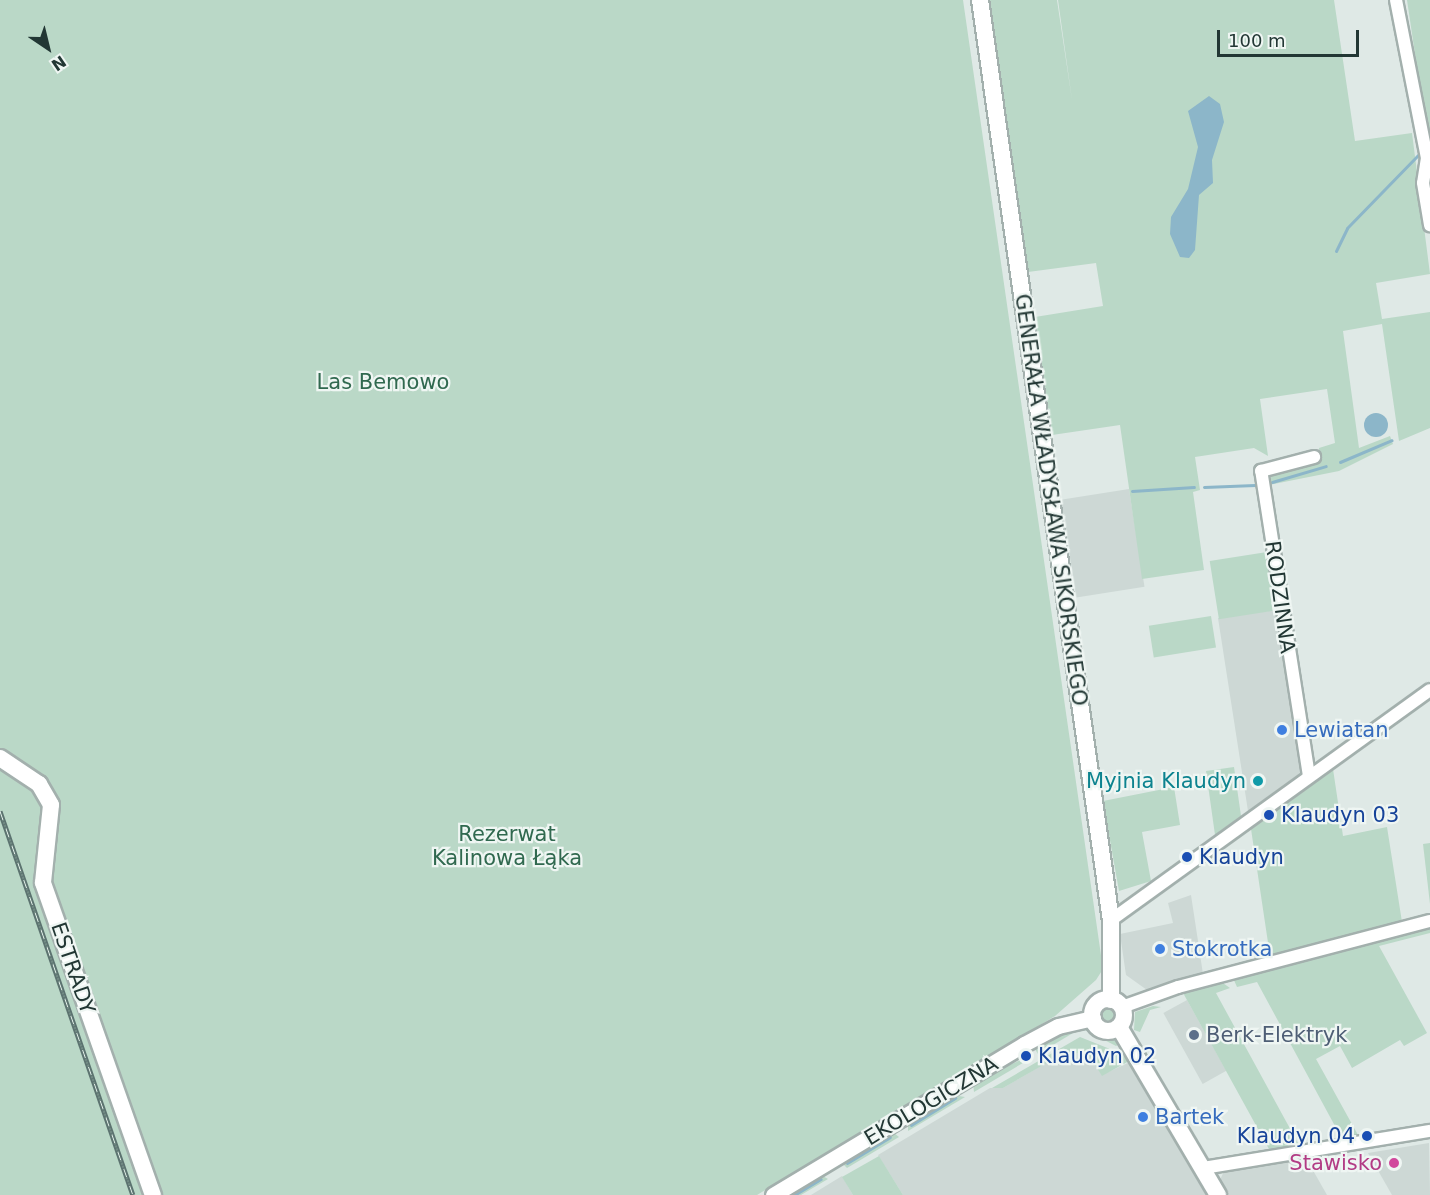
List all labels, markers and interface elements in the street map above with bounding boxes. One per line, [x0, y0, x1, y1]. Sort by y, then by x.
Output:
north arrow [18, 18, 78, 78]
scale bar [1220, 18, 1362, 56]
text: 100 m [1228, 30, 1286, 51]
text: N [48, 52, 70, 75]
street label: GENERAŁA WŁADYSŁAWA SIKORSKIEGO [1010, 292, 1092, 708]
park label: Las Bemowo [317, 369, 449, 395]
street label: RODZINNA [1260, 539, 1300, 655]
place label: Lewiatan [1294, 717, 1389, 743]
marker: Lewiatan [1275, 723, 1289, 737]
place label: Myjnia Klaudyn [1086, 768, 1246, 794]
marker: Myjnia Klaudyn [1251, 774, 1265, 788]
place label: Klaudyn 03 [1281, 802, 1399, 828]
marker: Klaudyn 03 [1262, 808, 1276, 822]
park label: Rezerwat Kalinowa Łąka [432, 821, 582, 871]
place label: Klaudyn [1199, 844, 1284, 870]
marker: Klaudyn [1180, 850, 1194, 864]
street label: ESTRADY [46, 919, 100, 1017]
place label: Stokrotka [1172, 936, 1272, 962]
marker: Stokrotka [1153, 942, 1167, 956]
place label: Berk-Elektryk [1206, 1022, 1347, 1048]
marker: Berk-Elektryk [1187, 1028, 1201, 1042]
place label: Klaudyn 02 [1038, 1043, 1156, 1069]
marker: Klaudyn 02 [1019, 1049, 1033, 1063]
street label: EKOLOGICZNA [860, 1051, 1002, 1151]
place label: Bartek [1155, 1104, 1224, 1130]
marker: Bartek [1136, 1110, 1150, 1124]
place label: Klaudyn 04 [1237, 1123, 1355, 1149]
marker: Klaudyn 04 [1360, 1129, 1374, 1143]
place label: Stawisko [1289, 1150, 1382, 1176]
marker: Stawisko [1387, 1156, 1401, 1170]

